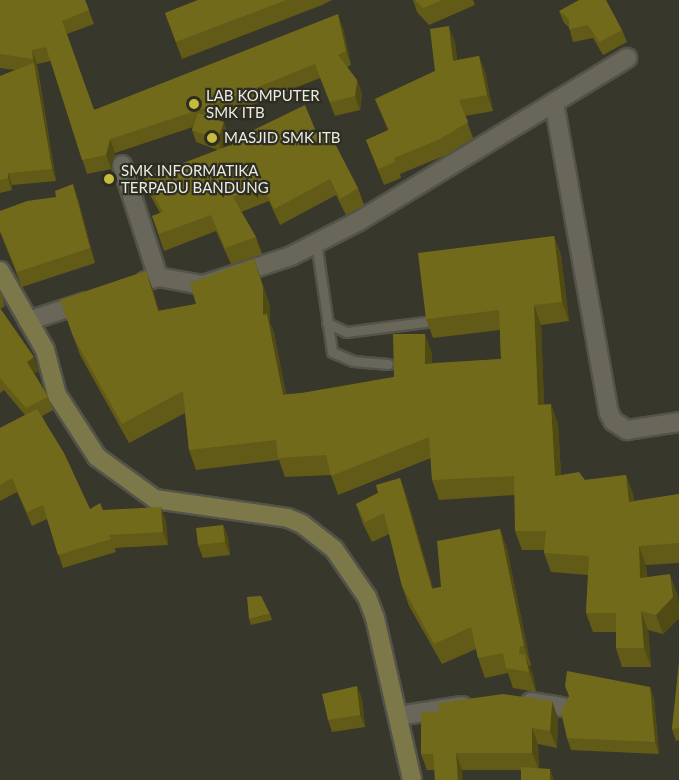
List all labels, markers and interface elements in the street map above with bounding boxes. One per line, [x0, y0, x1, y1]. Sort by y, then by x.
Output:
place label: LAB KOMPUTER SMK ITB [206, 86, 320, 121]
marker: LAB KOMPUTER SMK ITB [187, 97, 201, 111]
place label: MASJID SMK ITB [224, 129, 341, 147]
marker: MASJID SMK ITB [205, 131, 219, 145]
place label: SMK INFORMATIKA TERPADU BANDUNG [121, 161, 269, 196]
marker: SMK INFORMATIKA TERPADU BANDUNG [102, 172, 116, 186]

